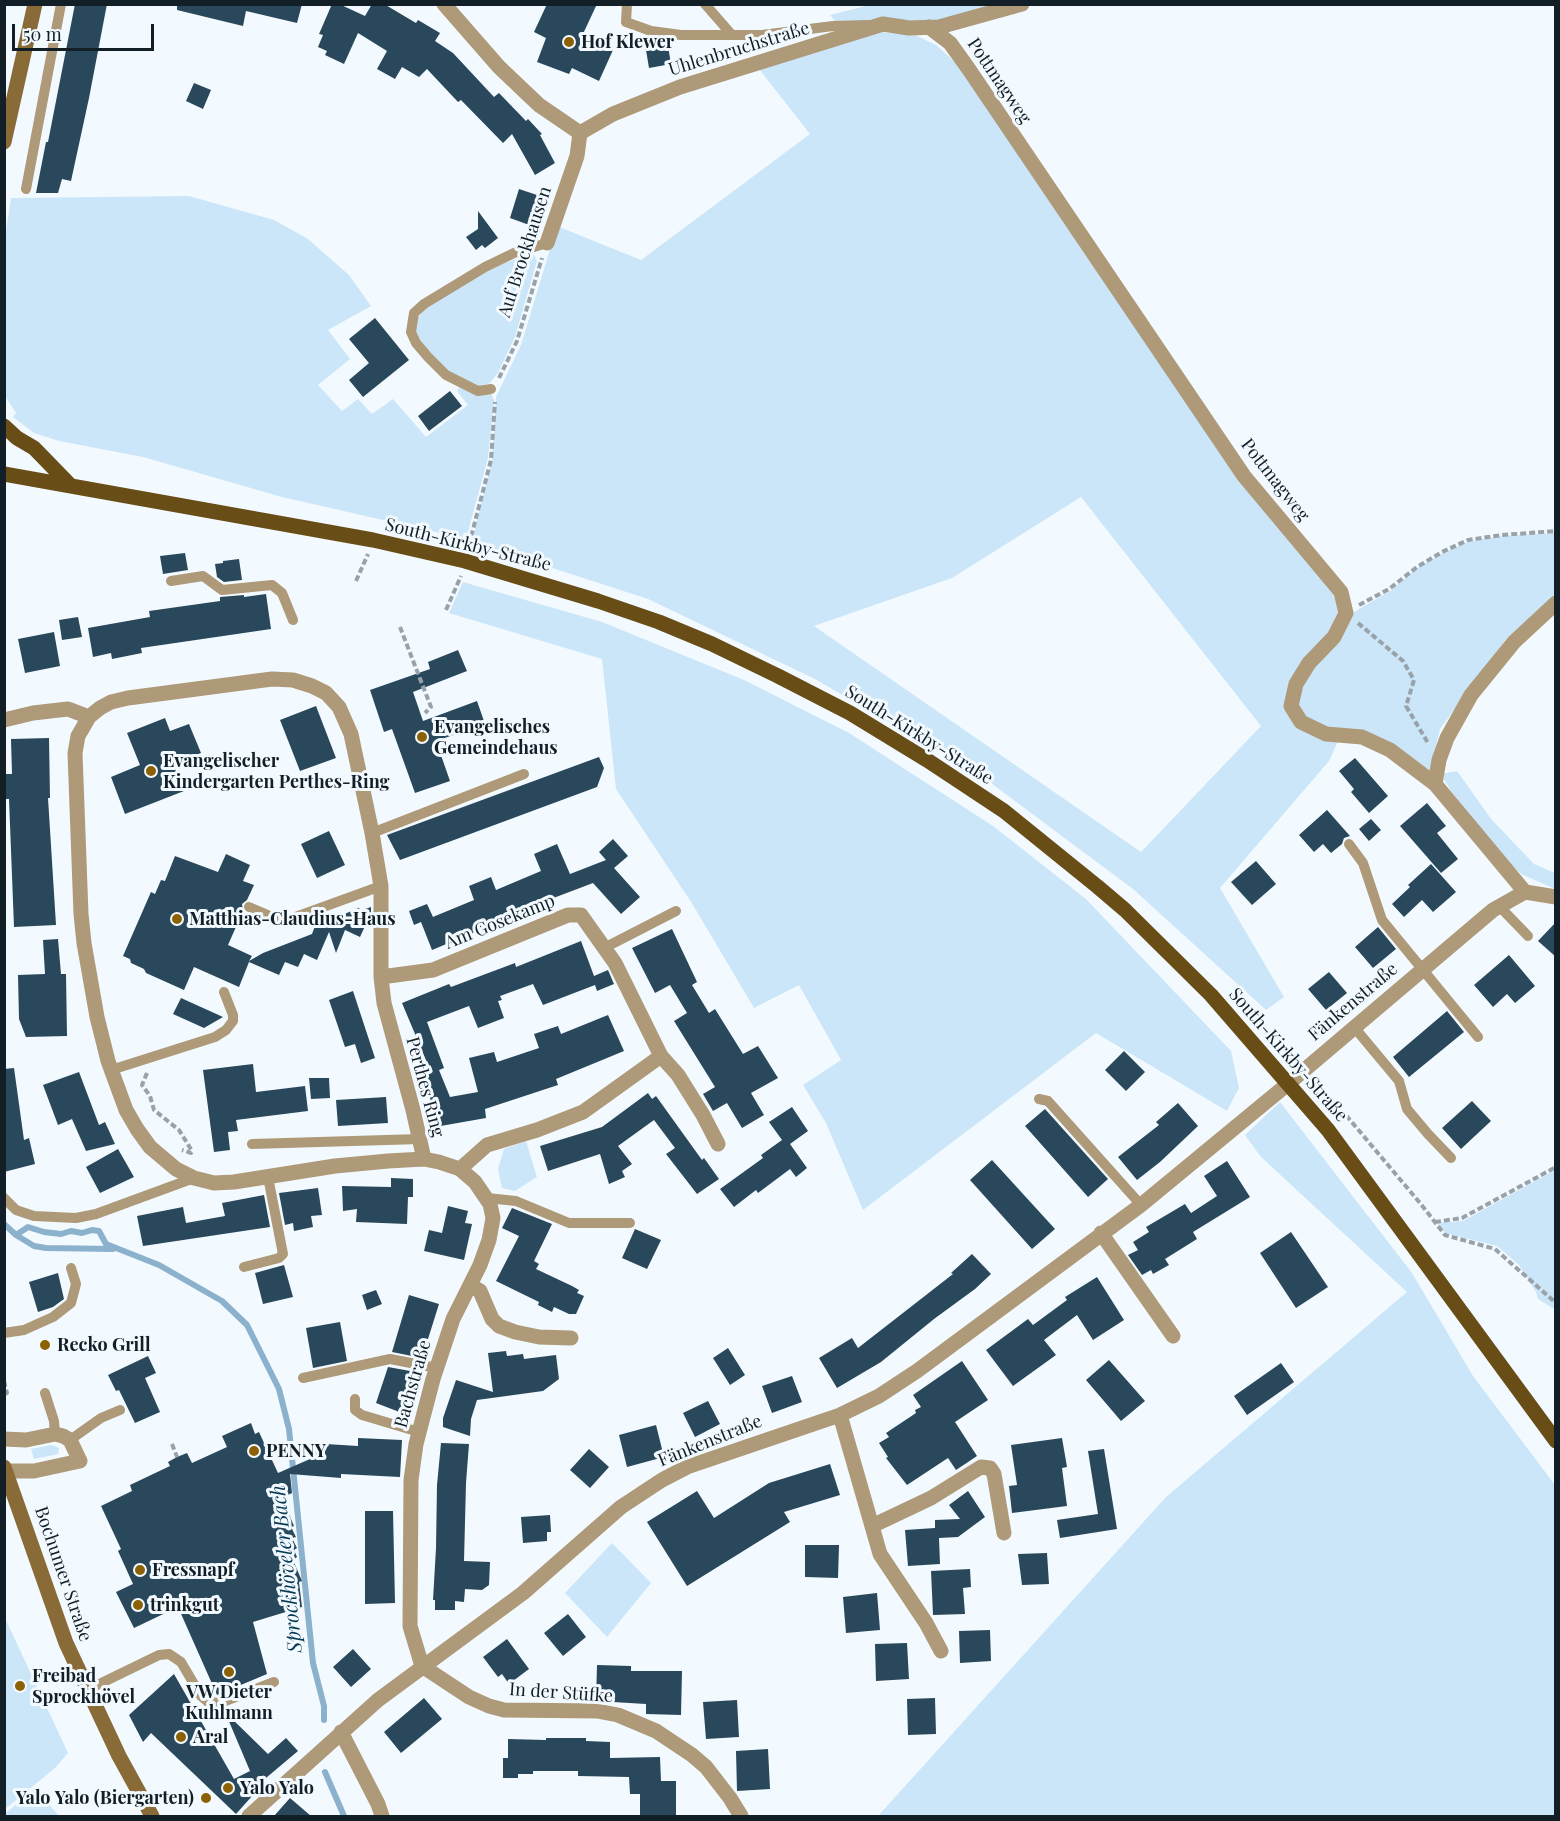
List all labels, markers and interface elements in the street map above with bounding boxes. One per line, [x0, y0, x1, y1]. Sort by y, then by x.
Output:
scale bar [15, 12, 158, 50]
street label: Uhlenbruchstraße [666, 17, 812, 81]
text: 50 m [23, 22, 62, 46]
place label: Hof Klewer [581, 31, 674, 53]
street label: Pottmagweg [962, 34, 1036, 128]
marker: Hof Klewer [562, 35, 576, 49]
street label: Auf Brockhausen [494, 184, 556, 320]
street label: Pottmagweg [1236, 434, 1314, 526]
street label: South-Kirkby-Straße [383, 514, 553, 576]
street label: South-Kirkby-Straße [841, 681, 997, 789]
place label: Evangelisches Gemeindehaus [434, 716, 558, 758]
marker: Evangelisches Gemeindehaus [415, 730, 429, 744]
place label: Evangelischer Kindergarten Perthes-Ring [163, 750, 390, 792]
marker: Evangelischer Kindergarten Perthes-Ring [144, 764, 158, 778]
street label: Am Gosekamp [442, 890, 558, 954]
place label: Matthias-Claudius-Haus [189, 908, 396, 930]
marker: Matthias-Claudius-Haus [170, 912, 184, 926]
street label: Fänkenstraße [1304, 958, 1402, 1046]
street label: South-Kirkby-Straße [1224, 984, 1352, 1126]
street label: Perthes Ring [401, 1034, 449, 1140]
place label: Recko Grill [57, 1334, 151, 1356]
marker: Recko Grill [38, 1338, 52, 1352]
street label: Bachstraße [390, 1338, 436, 1430]
street label: Fänkenstraße [655, 1410, 765, 1472]
place label: PENNY [266, 1440, 326, 1462]
marker: PENNY [247, 1444, 261, 1458]
water label: Sprockhöveler Bach [266, 1484, 308, 1654]
street label: Bochumer Straße [30, 1504, 96, 1644]
place label: Fressnapf [152, 1559, 234, 1581]
marker: Fressnapf [133, 1563, 147, 1577]
place label: trinkgut [150, 1594, 219, 1616]
marker: trinkgut [131, 1598, 145, 1612]
place label: Freibad Sprockhövel [32, 1665, 135, 1708]
marker: VW Dieter Kuhlmann [222, 1665, 236, 1679]
marker: Freibad Sprockhövel [13, 1679, 27, 1693]
street label: In der Stüfke [508, 1679, 614, 1707]
place label: VW Dieter Kuhlmann [185, 1681, 273, 1724]
place label: Aral [193, 1726, 228, 1748]
marker: Aral [174, 1730, 188, 1744]
place label: Yalo Yalo [240, 1777, 314, 1799]
marker: Yalo Yalo [221, 1781, 235, 1795]
place label: Yalo Yalo (Biergarten) [16, 1787, 194, 1809]
marker: Yalo Yalo (Biergarten) [199, 1791, 213, 1805]

